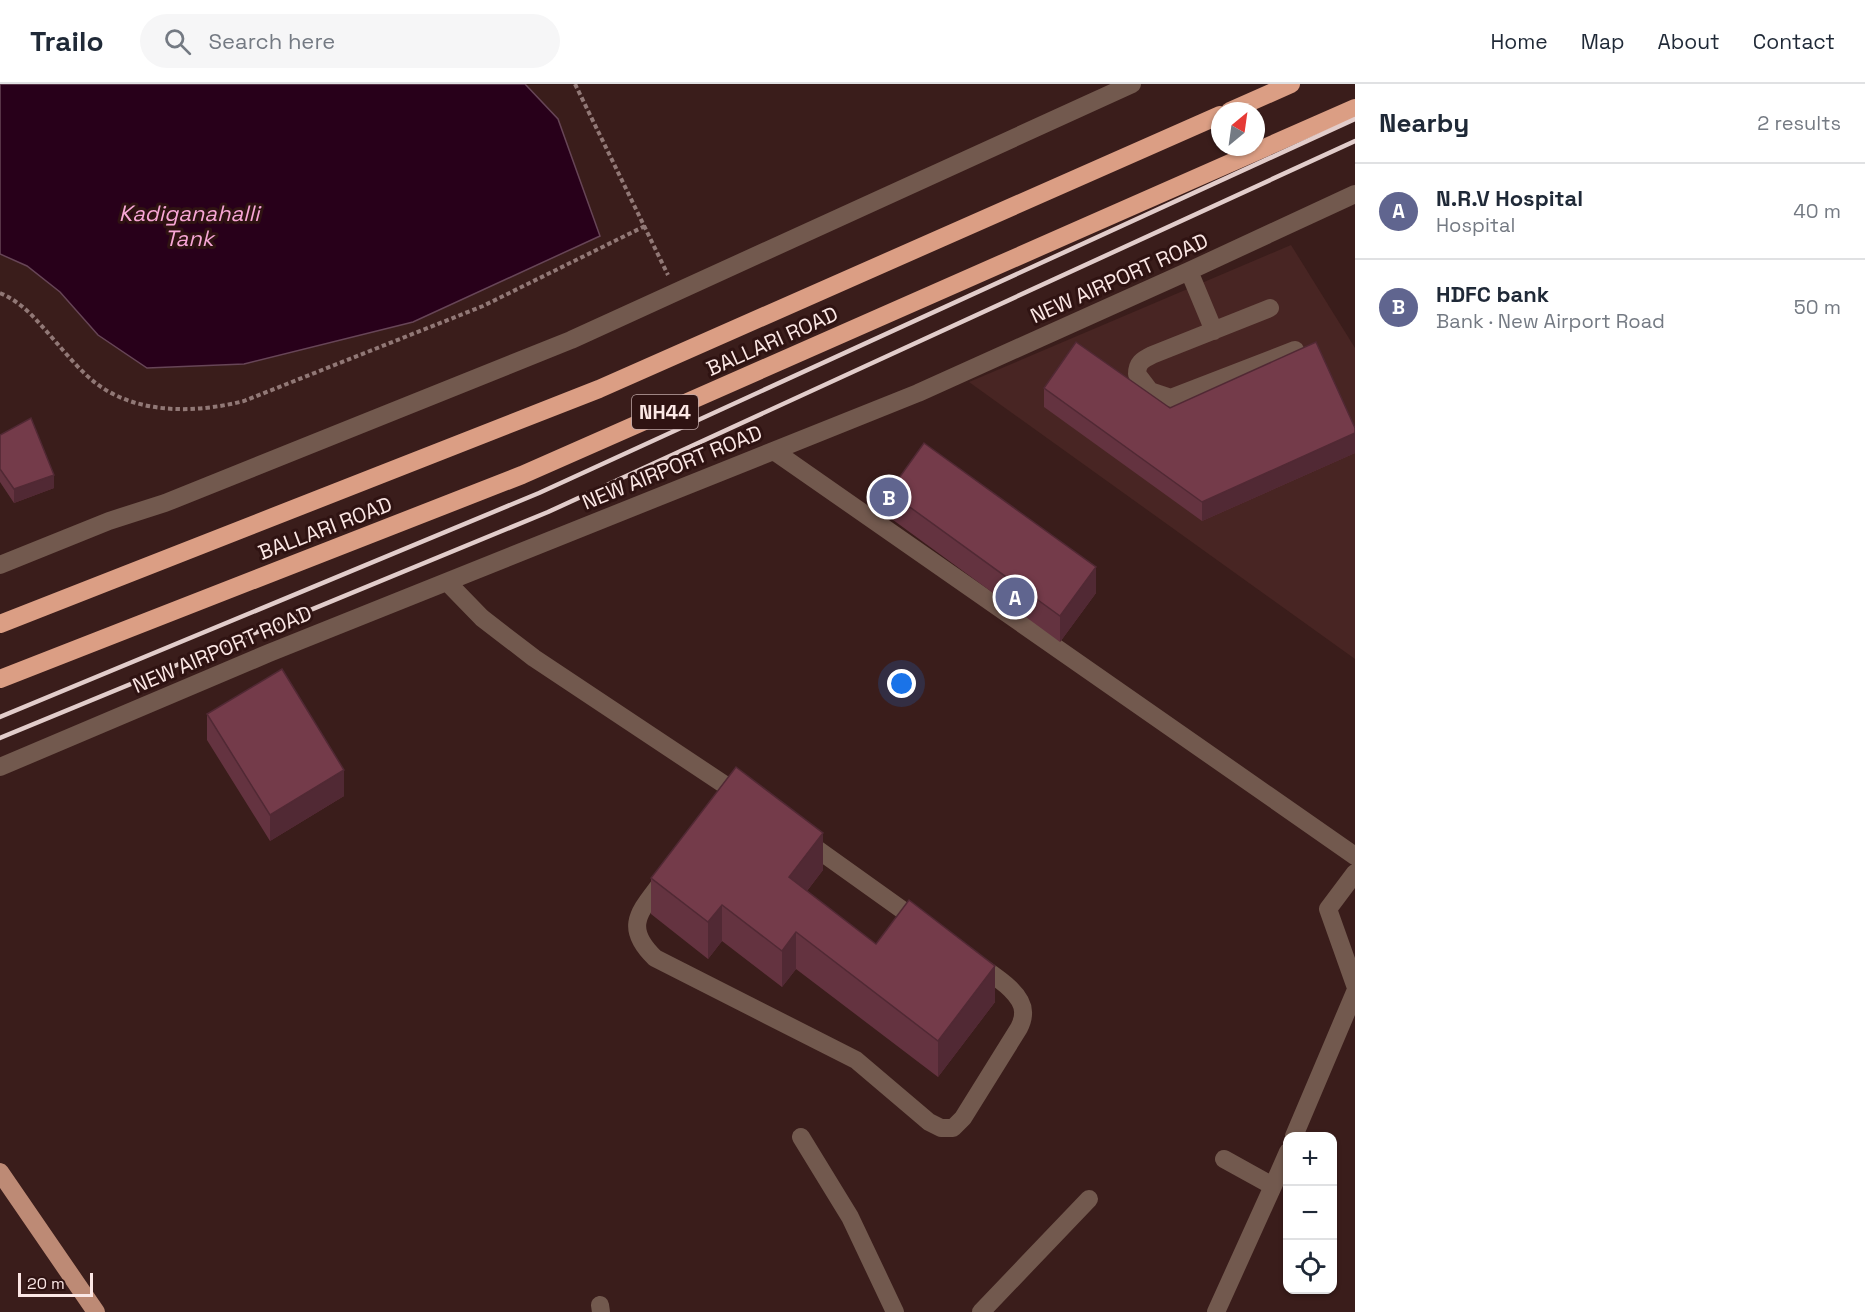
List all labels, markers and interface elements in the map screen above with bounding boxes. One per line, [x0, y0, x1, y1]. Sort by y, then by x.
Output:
search box [140, 14, 560, 68]
text: Trailo [30, 23, 104, 59]
icon: search [161, 25, 194, 58]
text: Search here [209, 27, 335, 55]
text: Home [1490, 28, 1548, 55]
text: Map [1581, 28, 1625, 55]
text: About [1658, 28, 1720, 55]
text: Contact [1753, 28, 1835, 55]
north arrow [1211, 102, 1265, 156]
text: Nearby [1379, 106, 1469, 140]
text: 2 results [1757, 110, 1841, 136]
text: N.R.V Hospital [1436, 184, 1583, 212]
text: A [1392, 198, 1405, 224]
text: 40 m [1793, 198, 1841, 224]
water label: Kadiganahalli Tank [119, 199, 262, 252]
text: Hospital [1436, 212, 1515, 238]
street label: NEW AIRPORT ROAD [1026, 227, 1212, 329]
text: HDFC bank [1436, 280, 1549, 308]
text: B [1392, 294, 1405, 320]
text: 50 m [1794, 294, 1841, 320]
street label: BALLARI ROAD [702, 300, 842, 382]
text: Bank · New Airport Road [1436, 308, 1665, 334]
road number: NH44 [632, 395, 698, 429]
street label: NEW AIRPORT ROAD [578, 419, 766, 515]
pin: B [870, 474, 908, 520]
street label: BALLARI ROAD [254, 490, 396, 566]
pin: A [996, 574, 1034, 620]
street label: NEW AIRPORT ROAD [128, 599, 316, 699]
your location [887, 669, 916, 698]
map controls [1283, 1132, 1337, 1294]
button: + [1283, 1132, 1337, 1186]
button: − [1283, 1186, 1337, 1240]
button: locate [1283, 1240, 1337, 1294]
scale bar [18, 1270, 93, 1298]
text: 20 m [27, 1273, 65, 1294]

